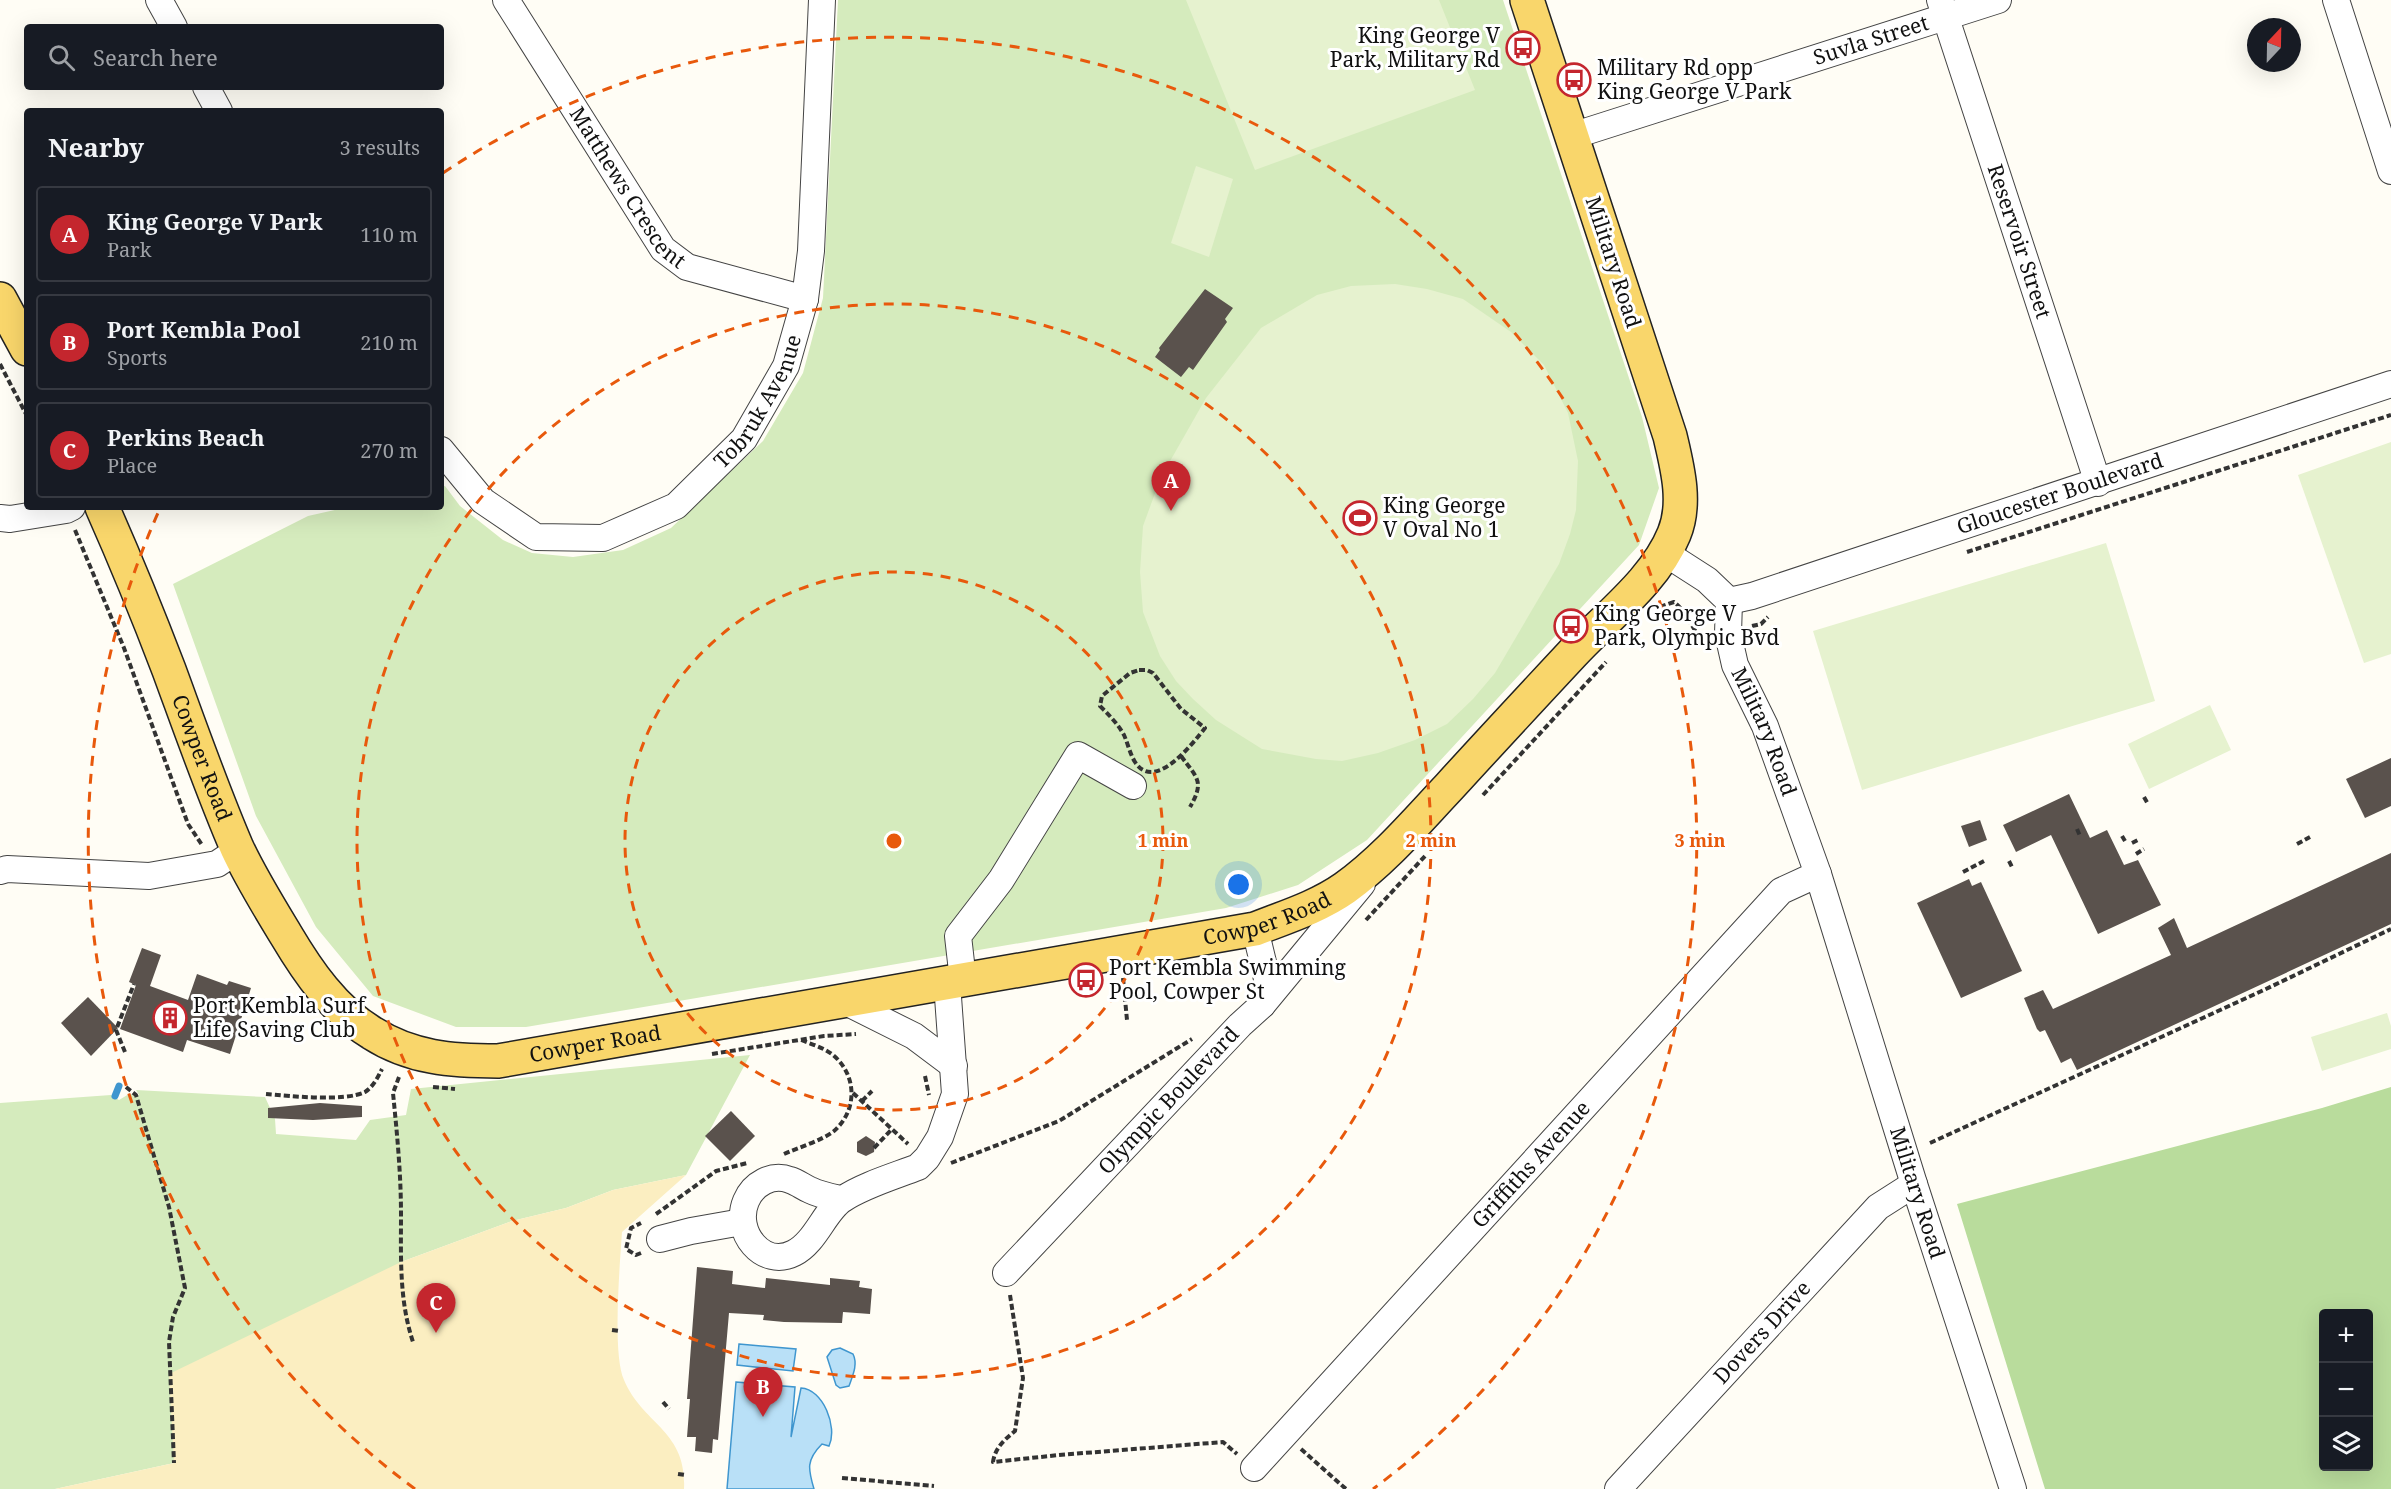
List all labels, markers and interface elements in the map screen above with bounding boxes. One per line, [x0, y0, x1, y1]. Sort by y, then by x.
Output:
street label: Suvla Street [1810, 8, 1932, 71]
north arrow [2247, 18, 2301, 72]
place label: King George V Park, Military Rd [1330, 21, 1501, 73]
search box [24, 24, 444, 90]
bus stop icon: King George V Park, Military Rd [1505, 30, 1541, 66]
icon: search [45, 41, 78, 74]
text: Search here [93, 42, 218, 72]
place label: Military Rd opp King George V Park [1597, 53, 1792, 105]
bus stop icon: Military Rd opp King George V Park [1556, 62, 1592, 98]
street label: Matthews Crescent [564, 101, 692, 274]
text: Nearby [48, 129, 144, 165]
text: 3 results [340, 134, 420, 161]
street label: Reservoir Street [1982, 160, 2058, 322]
street label: Military Road [1580, 192, 1648, 331]
text: King George V Park [107, 206, 323, 236]
text: A [62, 221, 77, 248]
text: 110 m [360, 221, 418, 248]
text: Park [107, 236, 151, 263]
text: Port Kembla Pool [107, 314, 300, 344]
text: B [63, 329, 76, 356]
text: 210 m [360, 329, 418, 356]
street label: Tobruk Avenue [707, 331, 807, 474]
text: Sports [107, 344, 167, 371]
text: Perkins Beach [107, 422, 265, 452]
text: C [63, 437, 76, 464]
text: 270 m [360, 437, 418, 464]
street label: Gloucester Boulevard [1953, 446, 2167, 540]
text: Place [107, 452, 157, 479]
pin: A [1152, 462, 1190, 511]
place label: King George V Oval No 1 [1383, 491, 1506, 543]
sports icon: King George V Oval No 1 [1342, 500, 1378, 536]
place label: King George V Park, Olympic Bvd [1594, 599, 1779, 651]
bus stop icon: King George V Park, Olympic Bvd [1553, 608, 1589, 644]
street label: Military Road [1725, 662, 1804, 799]
street label: Cowper Road [166, 690, 239, 825]
text: 1 min [1138, 828, 1188, 852]
text: 2 min [1406, 828, 1456, 852]
text: 3 min [1675, 828, 1725, 852]
centre of rings [884, 831, 904, 851]
your location [1224, 870, 1253, 899]
street label: Cowper Road [1201, 884, 1336, 951]
place label: Port Kembla Swimming Pool, Cowper St [1109, 953, 1347, 1005]
bus stop icon: Port Kembla Swimming Pool, Cowper St [1068, 962, 1104, 998]
place label: Port Kembla Surf Life Saving Club [193, 991, 367, 1043]
building icon: Port Kembla Surf Life Saving Club [152, 1000, 188, 1036]
street label: Cowper Road [527, 1018, 663, 1068]
street label: Olympic Boulevard [1091, 1020, 1244, 1180]
street label: Griffiths Avenue [1465, 1094, 1596, 1234]
street label: Military Road [1884, 1123, 1952, 1262]
street label: Dovers Drive [1707, 1274, 1816, 1389]
pin: C [416, 1284, 456, 1333]
map controls [2319, 1309, 2373, 1471]
button: + [2319, 1309, 2373, 1363]
button: − [2319, 1363, 2373, 1417]
pin: B [744, 1368, 783, 1417]
button: layers [2319, 1417, 2373, 1471]

